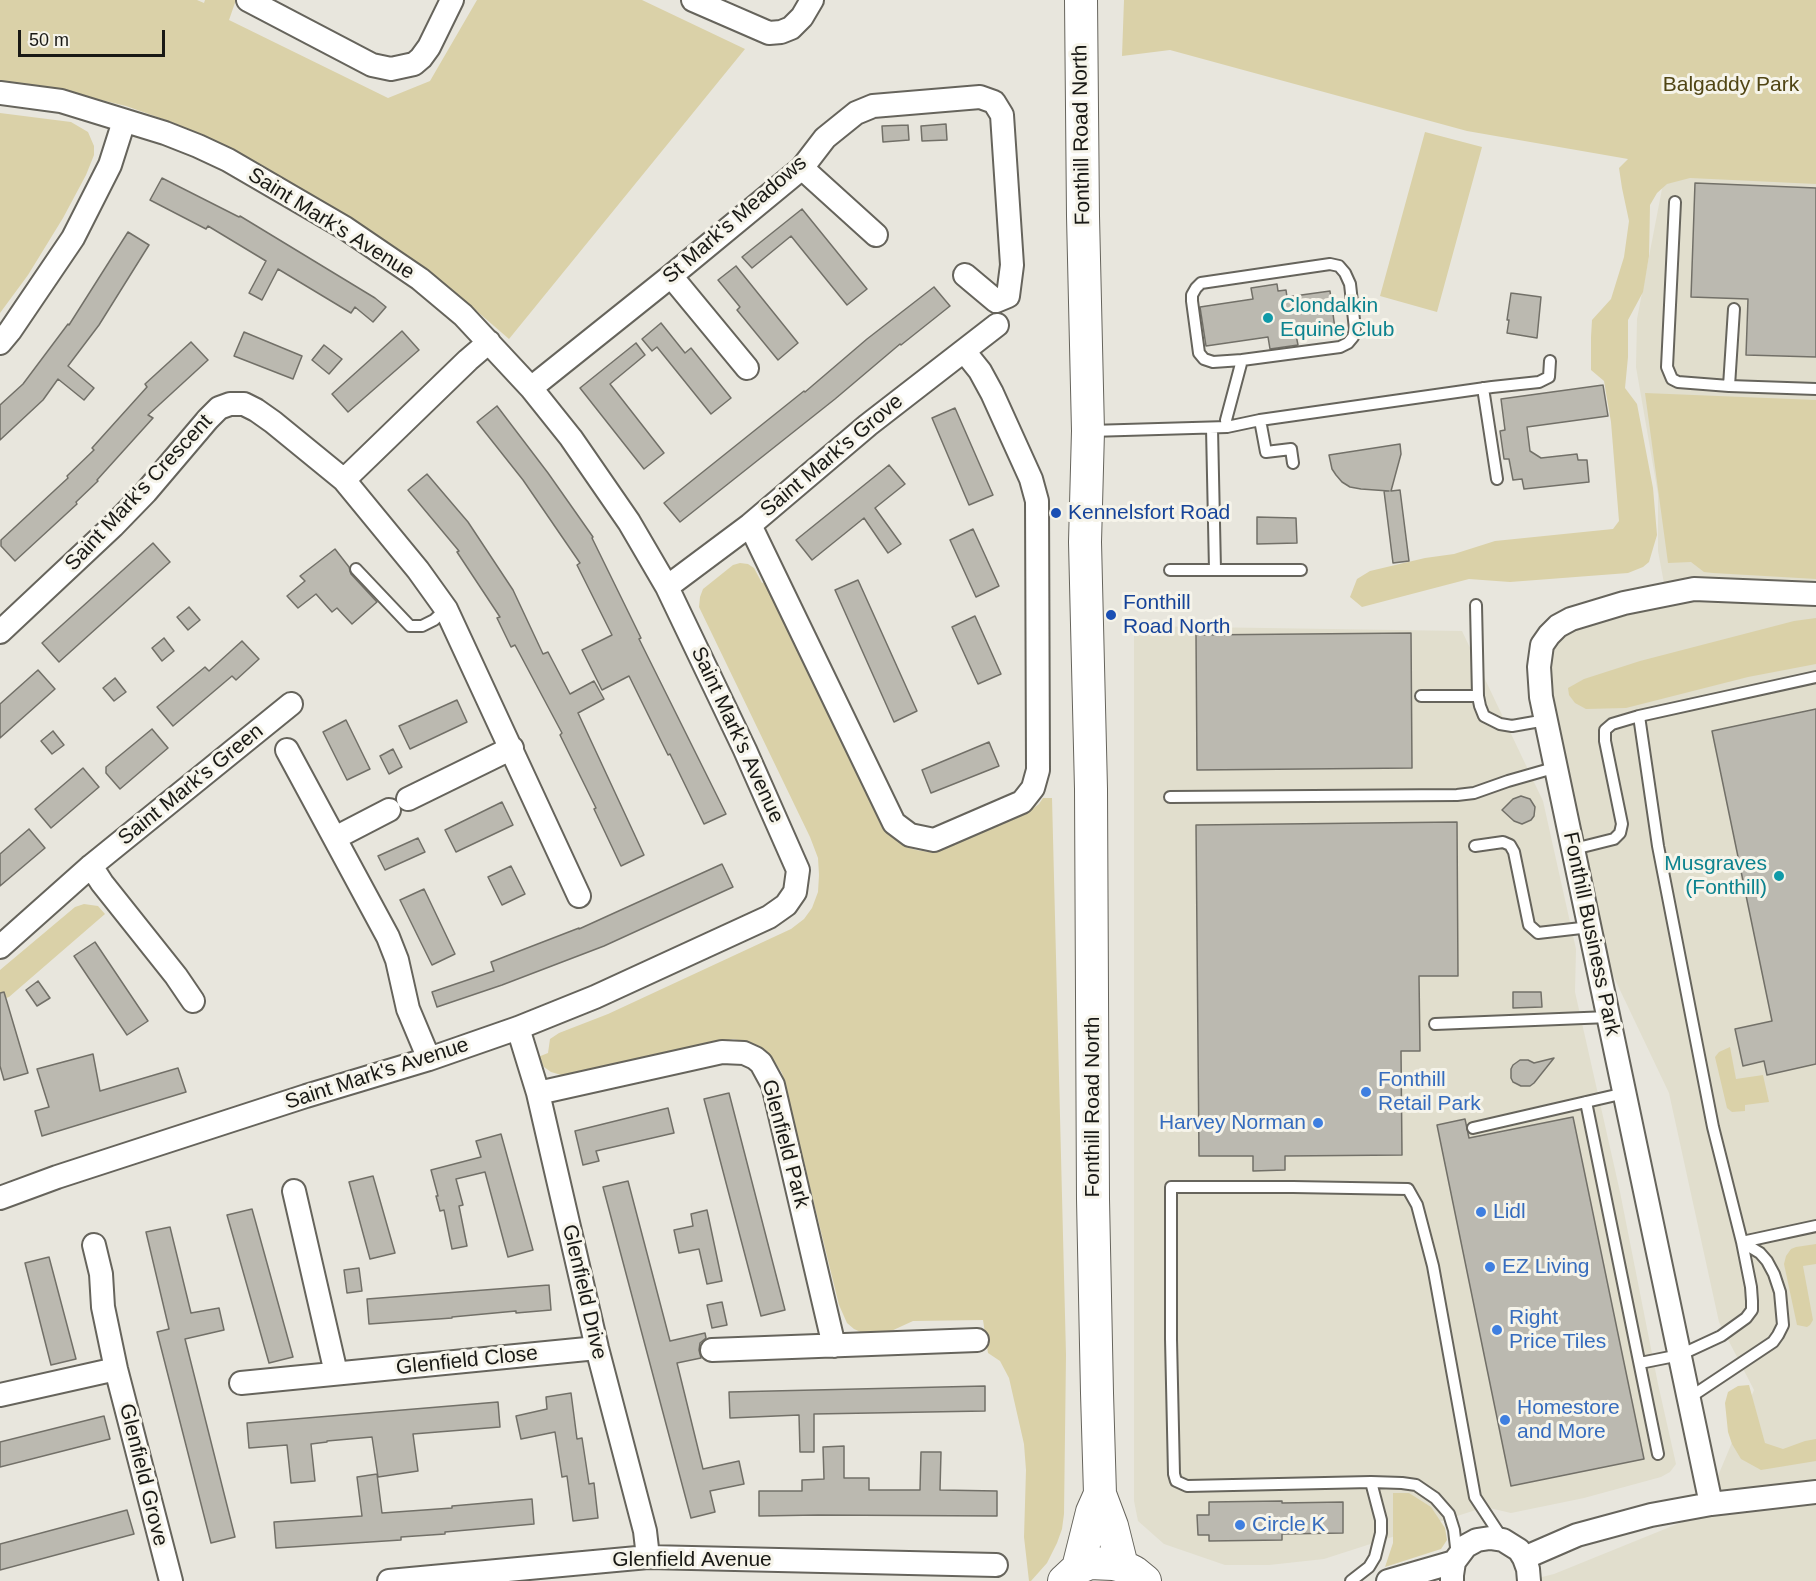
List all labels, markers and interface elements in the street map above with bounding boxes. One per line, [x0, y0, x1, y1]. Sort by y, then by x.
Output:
scale bar [21, 18, 168, 56]
text: 50 m [29, 30, 69, 50]
street label: Fonthill Road North [1068, 44, 1096, 226]
park label: Balgaddy Park [1663, 72, 1799, 98]
street label: St Mark's Meadows [658, 151, 812, 289]
street label: Saint Mark's Avenue [243, 163, 419, 285]
place label: Clondalkin Equine Club [1280, 293, 1394, 343]
marker: Clondalkin Equine Club [1261, 311, 1275, 325]
street label: Saint Mark's Grove [756, 389, 908, 523]
street label: Saint Mark's Crescent [60, 410, 218, 576]
place label: Kennelsfort Road [1068, 500, 1230, 526]
marker: Kennelsfort Road [1049, 506, 1063, 520]
place label: Fonthill Road North [1123, 590, 1230, 640]
marker: Fonthill Road North [1104, 608, 1118, 622]
street label: Saint Mark's Avenue [685, 643, 789, 827]
street label: Saint Mark's Green [113, 719, 269, 851]
street label: Fonthill Business Park [1557, 830, 1625, 1038]
place label: Musgraves (Fonthill) [1664, 851, 1767, 901]
marker: Musgraves (Fonthill) [1772, 869, 1786, 883]
street label: Fonthill Road North [1080, 1017, 1106, 1197]
street label: Saint Mark's Avenue [282, 1032, 472, 1116]
place label: Fonthill Retail Park [1378, 1067, 1481, 1117]
street label: Glenfield Park [756, 1077, 814, 1211]
marker: Fonthill Retail Park [1359, 1085, 1373, 1099]
place label: Harvey Norman [1159, 1110, 1306, 1136]
marker: Harvey Norman [1311, 1116, 1325, 1130]
place label: Lidl [1493, 1199, 1526, 1225]
marker: Lidl [1474, 1205, 1488, 1219]
street label: Glenfield Drive [556, 1222, 612, 1362]
place label: EZ Living [1502, 1254, 1590, 1280]
marker: EZ Living [1483, 1260, 1497, 1274]
place label: Right Price Tiles [1509, 1305, 1606, 1355]
marker: Right Price Tiles [1490, 1323, 1504, 1337]
street label: Glenfield Close [395, 1341, 539, 1381]
place label: Homestore and More [1517, 1395, 1620, 1445]
street label: Glenfield Grove [113, 1401, 173, 1549]
marker: Homestore and More [1498, 1413, 1512, 1427]
place label: Circle K [1252, 1512, 1326, 1538]
marker: Circle K [1233, 1518, 1247, 1532]
street label: Glenfield Avenue [612, 1547, 772, 1573]

